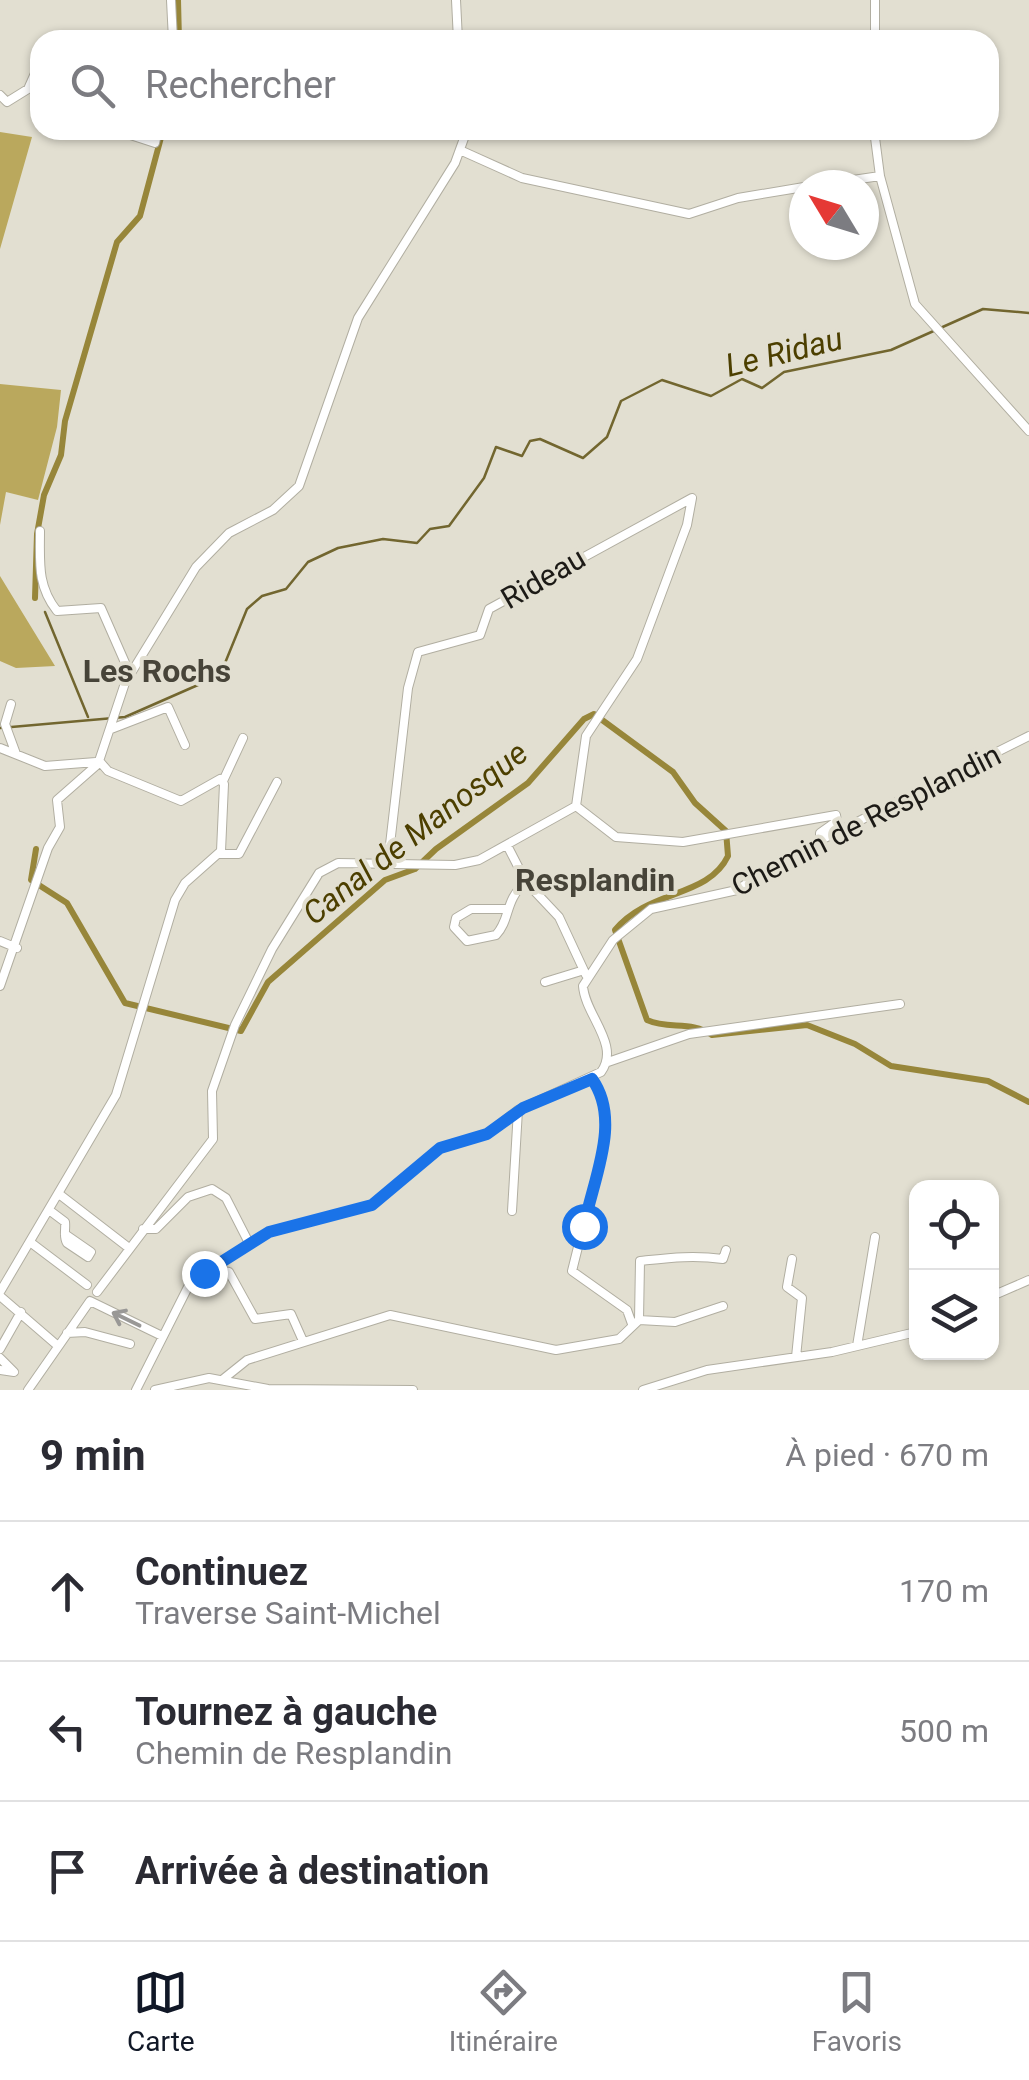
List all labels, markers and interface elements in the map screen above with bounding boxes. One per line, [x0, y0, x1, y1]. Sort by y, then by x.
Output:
search box [30, 30, 999, 140]
icon: search [65, 58, 120, 113]
text: Rechercher [145, 63, 336, 107]
north arrow [789, 170, 879, 260]
water label: Le Ridau [722, 319, 846, 385]
street label: Rideau [495, 540, 591, 616]
district label: Les Rochs [83, 652, 231, 690]
water label: Canal de Manosque [295, 734, 535, 932]
street label: Chemin de Resplandin [726, 737, 1006, 903]
district label: Resplandin [515, 861, 675, 899]
map controls [909, 1180, 999, 1360]
button: locate [909, 1180, 999, 1270]
route start [562, 1204, 608, 1250]
route end [182, 1251, 228, 1297]
button: layers [909, 1270, 999, 1360]
one-way arrow [112, 1308, 142, 1327]
text: 9 min [40, 1431, 146, 1480]
text: À pied · 670 m [785, 1436, 989, 1474]
text: Continuez [135, 1550, 308, 1594]
icon: ahead [40, 1564, 95, 1619]
text: 170 m [899, 1572, 989, 1610]
text: Traverse Saint-Michel [135, 1594, 441, 1632]
text: Tournez à gauche [135, 1690, 437, 1734]
icon: left [40, 1704, 95, 1759]
text: 500 m [899, 1712, 989, 1750]
text: Chemin de Resplandin [135, 1734, 452, 1772]
icon: arrive [40, 1844, 95, 1899]
text: Arrivée à destination [135, 1849, 489, 1893]
tab: Carte [127, 1965, 195, 2058]
tab: Itinéraire [449, 1965, 558, 2058]
tab: Favoris [812, 1965, 902, 2058]

